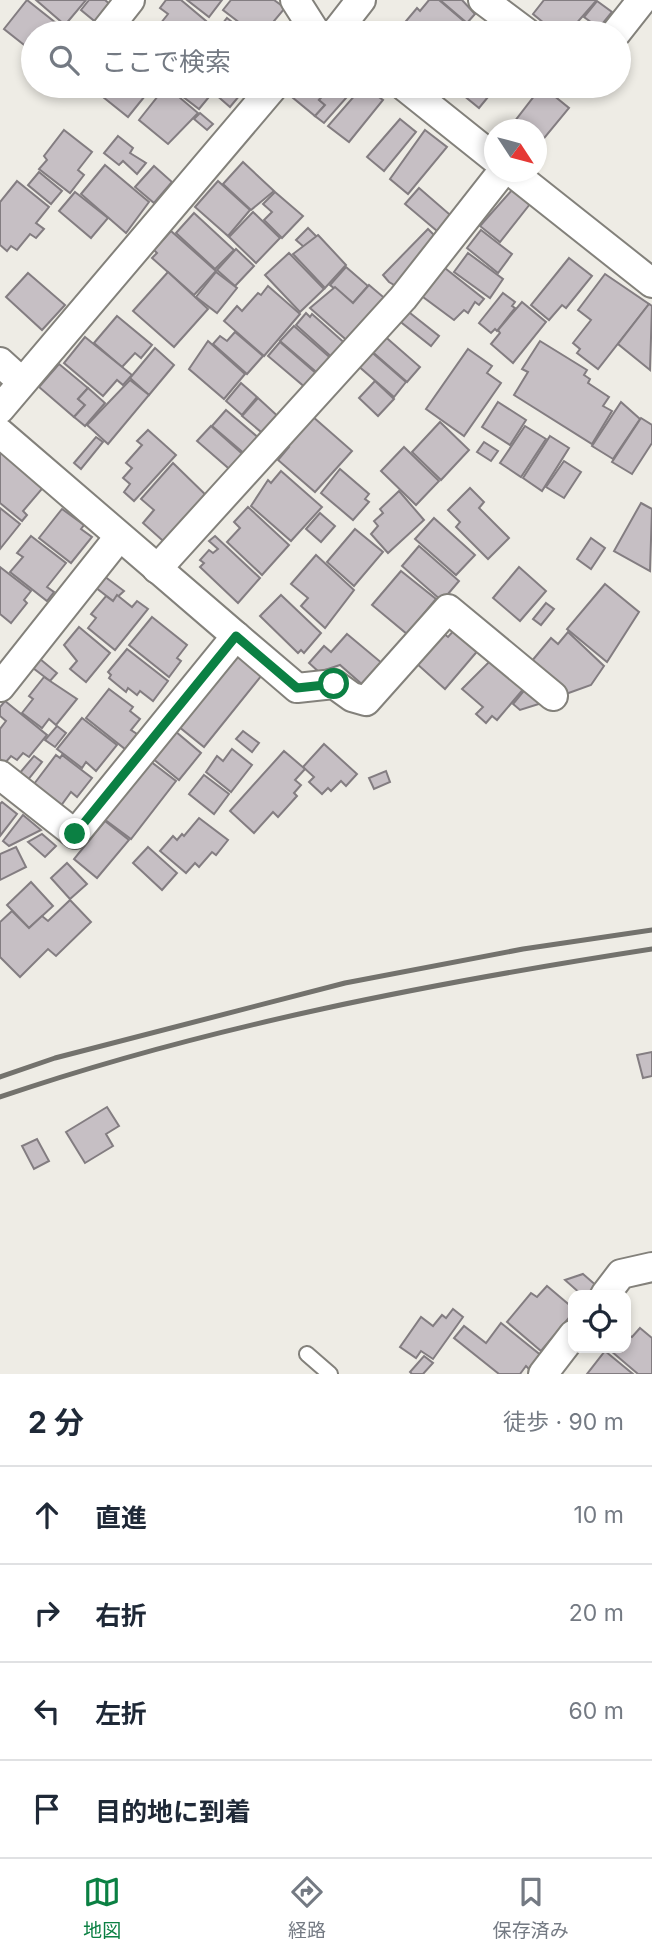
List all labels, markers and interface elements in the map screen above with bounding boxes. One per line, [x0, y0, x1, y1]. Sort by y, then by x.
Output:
search box [21, 21, 631, 98]
icon: search [45, 41, 83, 79]
text: ここで検索 [101, 46, 231, 77]
north arrow [484, 119, 547, 182]
route start [318, 668, 349, 699]
route end [59, 818, 90, 849]
map controls [568, 1290, 631, 1353]
button: locate [568, 1290, 631, 1353]
text: 2 分 [28, 1404, 84, 1440]
text: 徒歩 · 90 m [503, 1408, 624, 1436]
icon: ahead [28, 1496, 66, 1534]
text: 10 m [574, 1501, 624, 1529]
text: 直進 [95, 1502, 147, 1533]
icon: right [28, 1594, 66, 1632]
text: 20 m [569, 1599, 624, 1627]
text: 右折 [95, 1600, 147, 1631]
icon: left [28, 1692, 66, 1730]
text: 60 m [569, 1697, 624, 1725]
text: 左折 [95, 1698, 147, 1729]
icon: arrive [28, 1790, 66, 1828]
text: 目的地に到着 [95, 1796, 251, 1827]
tab: 地図 [83, 1873, 121, 1942]
tab: 経路 [288, 1873, 326, 1942]
tab: 保存済み [493, 1873, 569, 1942]

